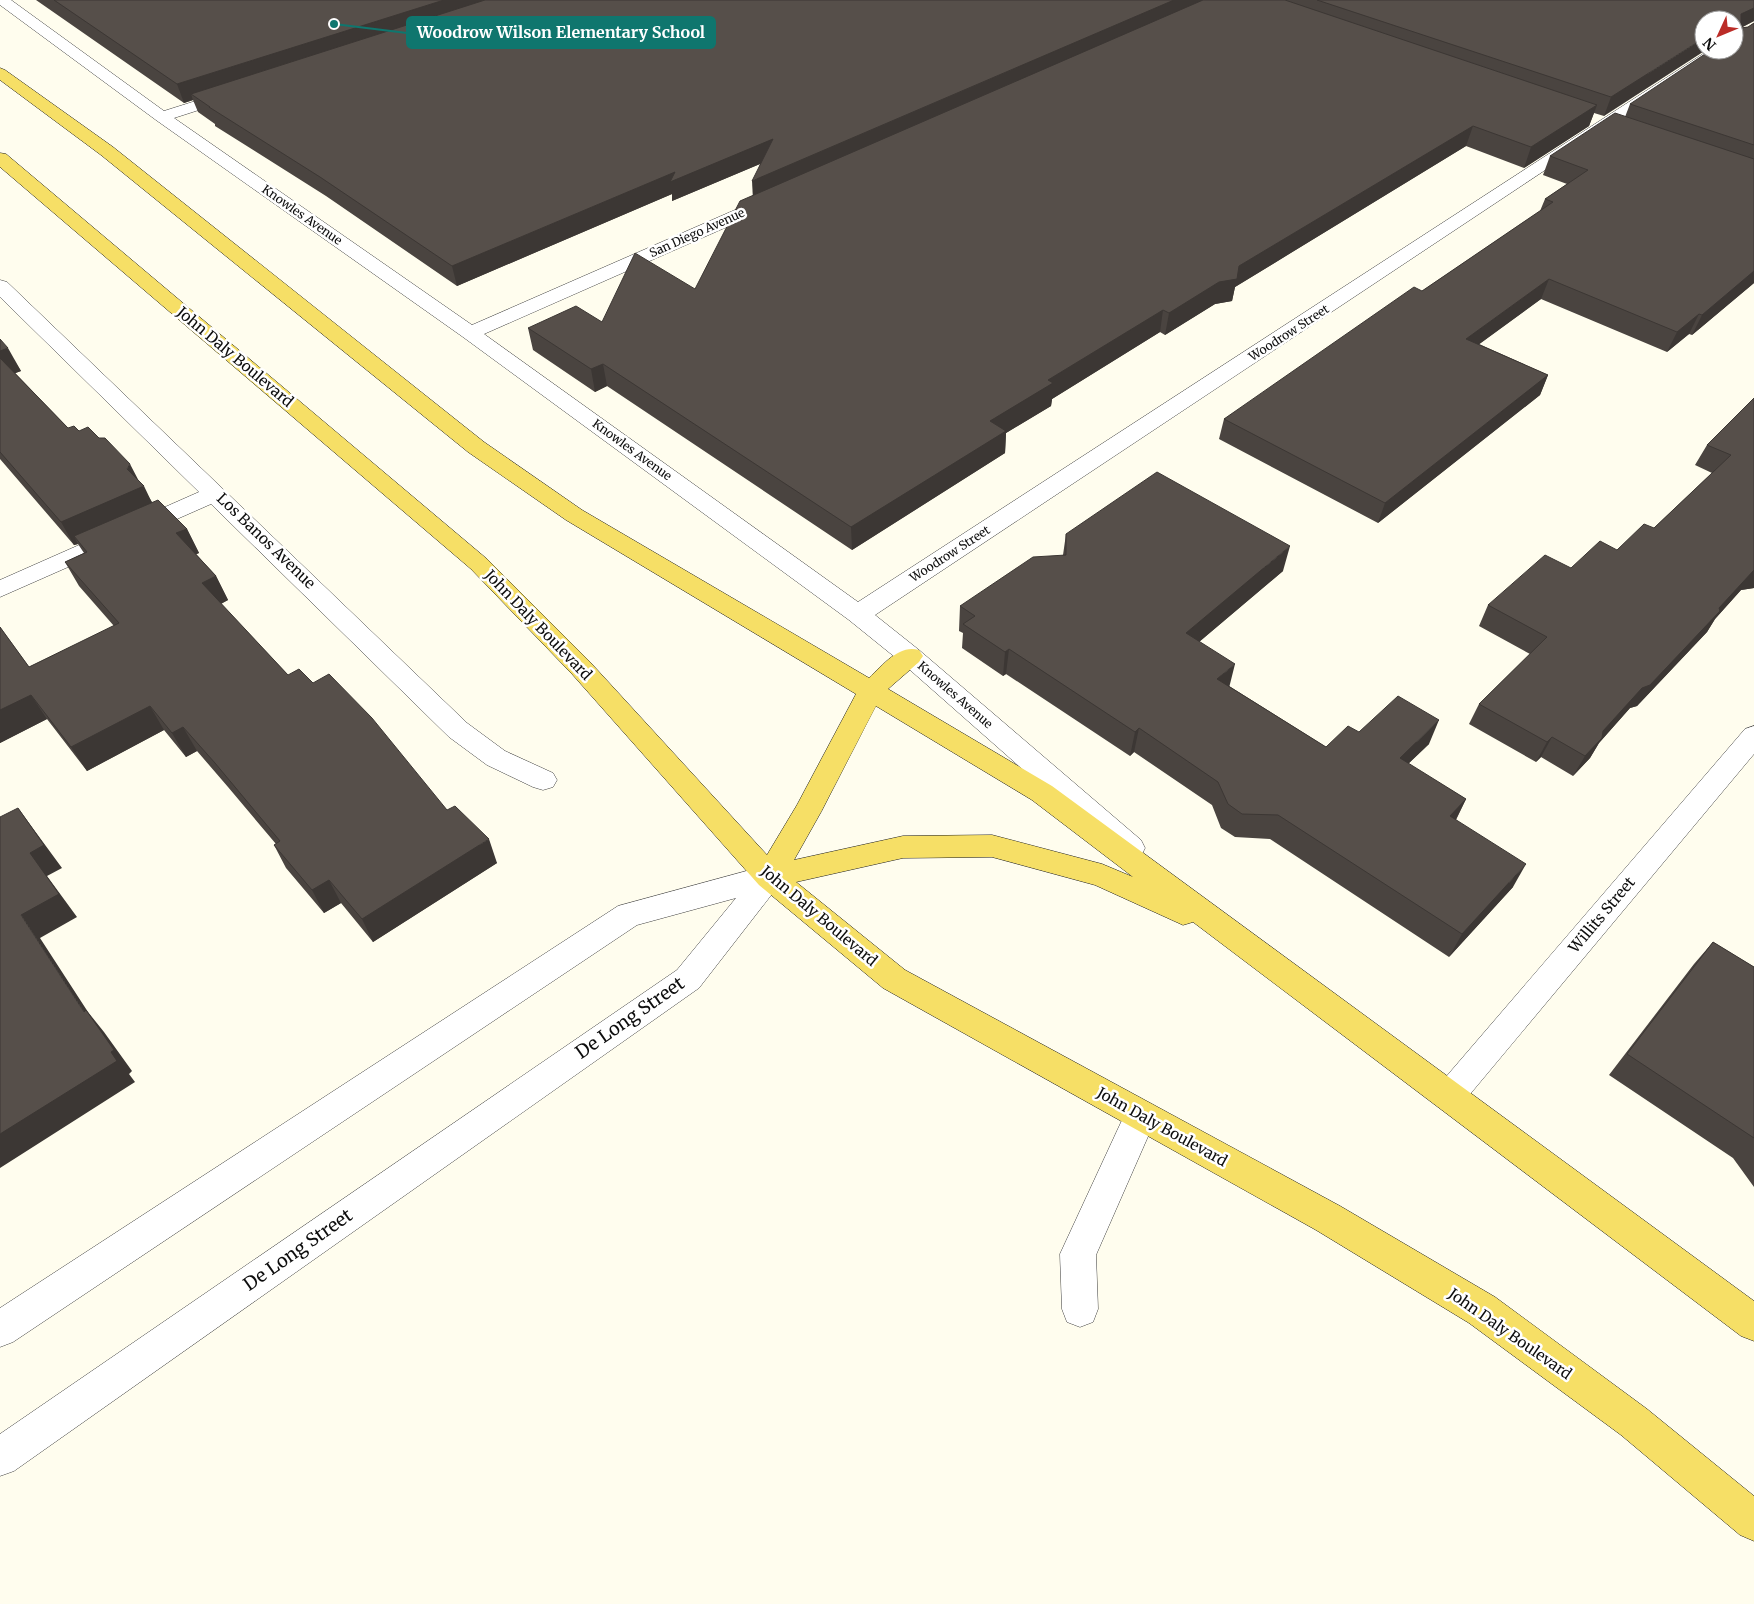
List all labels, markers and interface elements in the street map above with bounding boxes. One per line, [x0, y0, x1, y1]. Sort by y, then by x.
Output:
north arrow [1694, 10, 1744, 60]
callout: Woodrow Wilson Elementary School [407, 17, 715, 48]
text: Woodrow Wilson Elementary School [416, 22, 705, 42]
text: N [1699, 34, 1720, 54]
street label: Knowles Avenue [259, 181, 345, 248]
street label: San Diego Avenue [647, 205, 747, 260]
street label: Woodrow Street [1245, 301, 1332, 365]
street label: John Daly Boulevard [172, 302, 297, 411]
street label: Knowles Avenue [590, 416, 675, 483]
street label: Los Banos Avenue [213, 489, 320, 593]
street label: Woodrow Street [906, 522, 993, 586]
street label: John Daly Boulevard [480, 565, 596, 684]
street label: Knowles Avenue [915, 658, 996, 731]
street label: John Daly Boulevard [756, 861, 881, 970]
street label: Willits Street [1564, 873, 1639, 957]
street label: De Long Street [571, 972, 689, 1064]
street label: John Daly Boulevard [1093, 1082, 1231, 1170]
street label: De Long Street [239, 1204, 357, 1296]
street label: John Daly Boulevard [1444, 1283, 1576, 1383]

